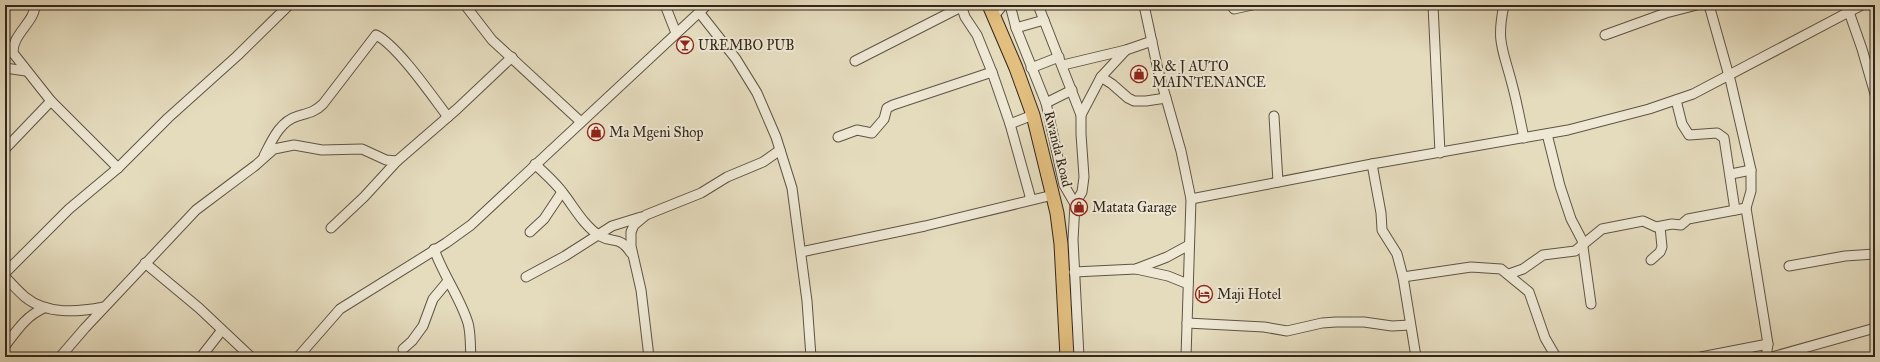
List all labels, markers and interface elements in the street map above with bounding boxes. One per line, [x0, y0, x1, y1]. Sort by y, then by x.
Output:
bar icon: UREMBO PUB [675, 35, 695, 55]
place label: UREMBO PUB [698, 37, 795, 54]
place label: R & J AUTO MAINTENANCE [1152, 58, 1266, 91]
shop icon: R & J AUTO MAINTENANCE [1129, 64, 1149, 84]
street label: Rwanda Road [1040, 109, 1076, 189]
shop icon: Ma Mgeni Shop [586, 122, 606, 142]
place label: Ma Mgeni Shop [609, 124, 704, 141]
shop icon: Matata Garage [1069, 197, 1089, 217]
place label: Matata Garage [1092, 199, 1177, 216]
hotel icon: Maji Hotel [1194, 284, 1214, 304]
place label: Maji Hotel [1217, 286, 1282, 303]

